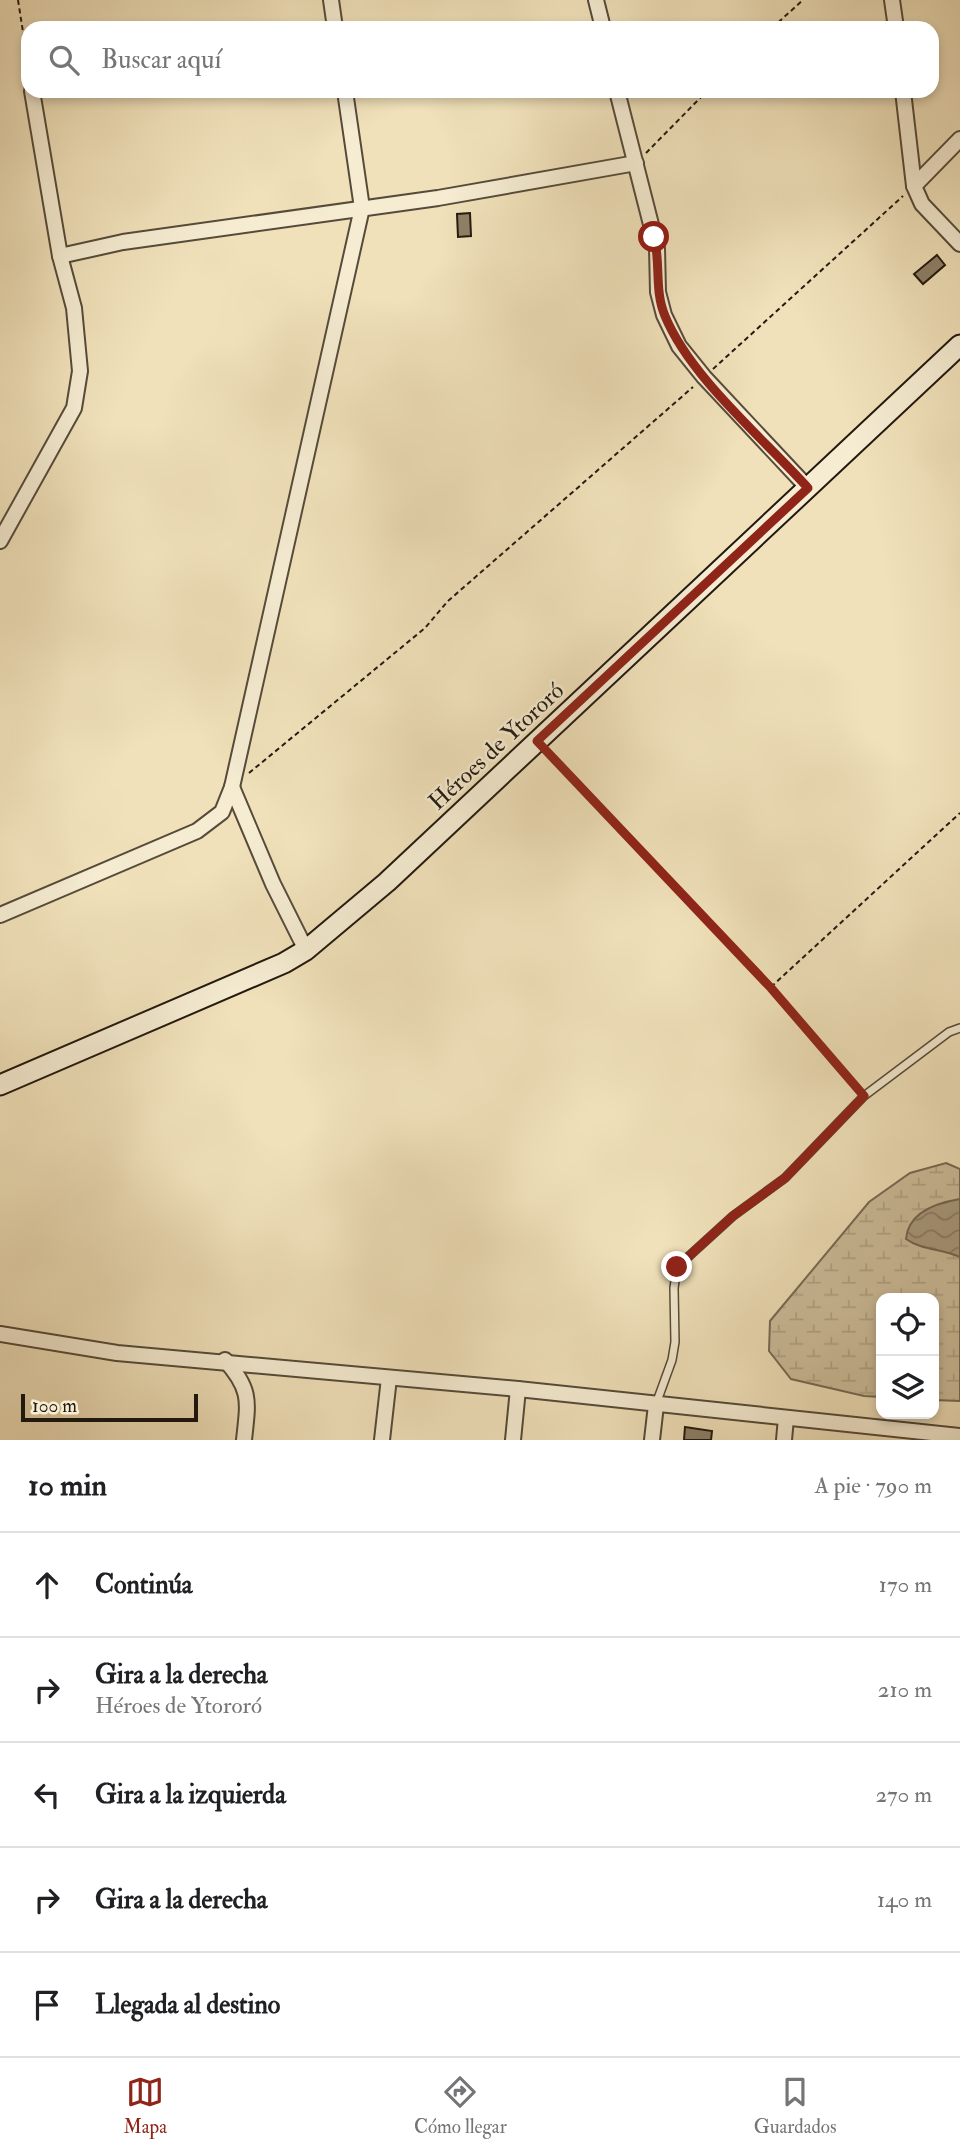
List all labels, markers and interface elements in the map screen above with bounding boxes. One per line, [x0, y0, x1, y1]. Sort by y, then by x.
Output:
search box [21, 21, 939, 98]
icon: search [45, 41, 83, 79]
text: Buscar aquí [101, 44, 221, 76]
route start [638, 221, 669, 252]
street label: Héroes de Ytororó [422, 676, 571, 817]
route end [661, 1251, 692, 1282]
map controls [876, 1293, 939, 1419]
button: locate [876, 1293, 939, 1356]
button: layers [876, 1356, 939, 1419]
scale bar [21, 1391, 198, 1423]
text: 100 m [32, 1394, 77, 1418]
text: 10 min [28, 1467, 107, 1504]
text: A pie · 790 m [814, 1471, 932, 1500]
icon: ahead [28, 1566, 66, 1604]
text: Continúa [95, 1569, 193, 1601]
text: 170 m [879, 1570, 932, 1599]
text: Gira a la derecha [95, 1659, 268, 1691]
icon: right [28, 1671, 66, 1709]
text: 210 m [878, 1675, 932, 1704]
text: Héroes de Ytororó [95, 1691, 262, 1720]
icon: left [28, 1776, 66, 1814]
text: Gira a la izquierda [95, 1779, 286, 1811]
text: 270 m [875, 1780, 932, 1809]
icon: right [28, 1881, 66, 1919]
text: Gira a la derecha [95, 1884, 268, 1916]
text: 140 m [877, 1885, 932, 1914]
icon: arrive [28, 1986, 66, 2024]
text: Llegada al destino [95, 1989, 280, 2021]
tab: Mapa [124, 2073, 167, 2139]
tab: Cómo llegar [414, 2073, 507, 2139]
tab: Guardados [754, 2073, 837, 2139]

